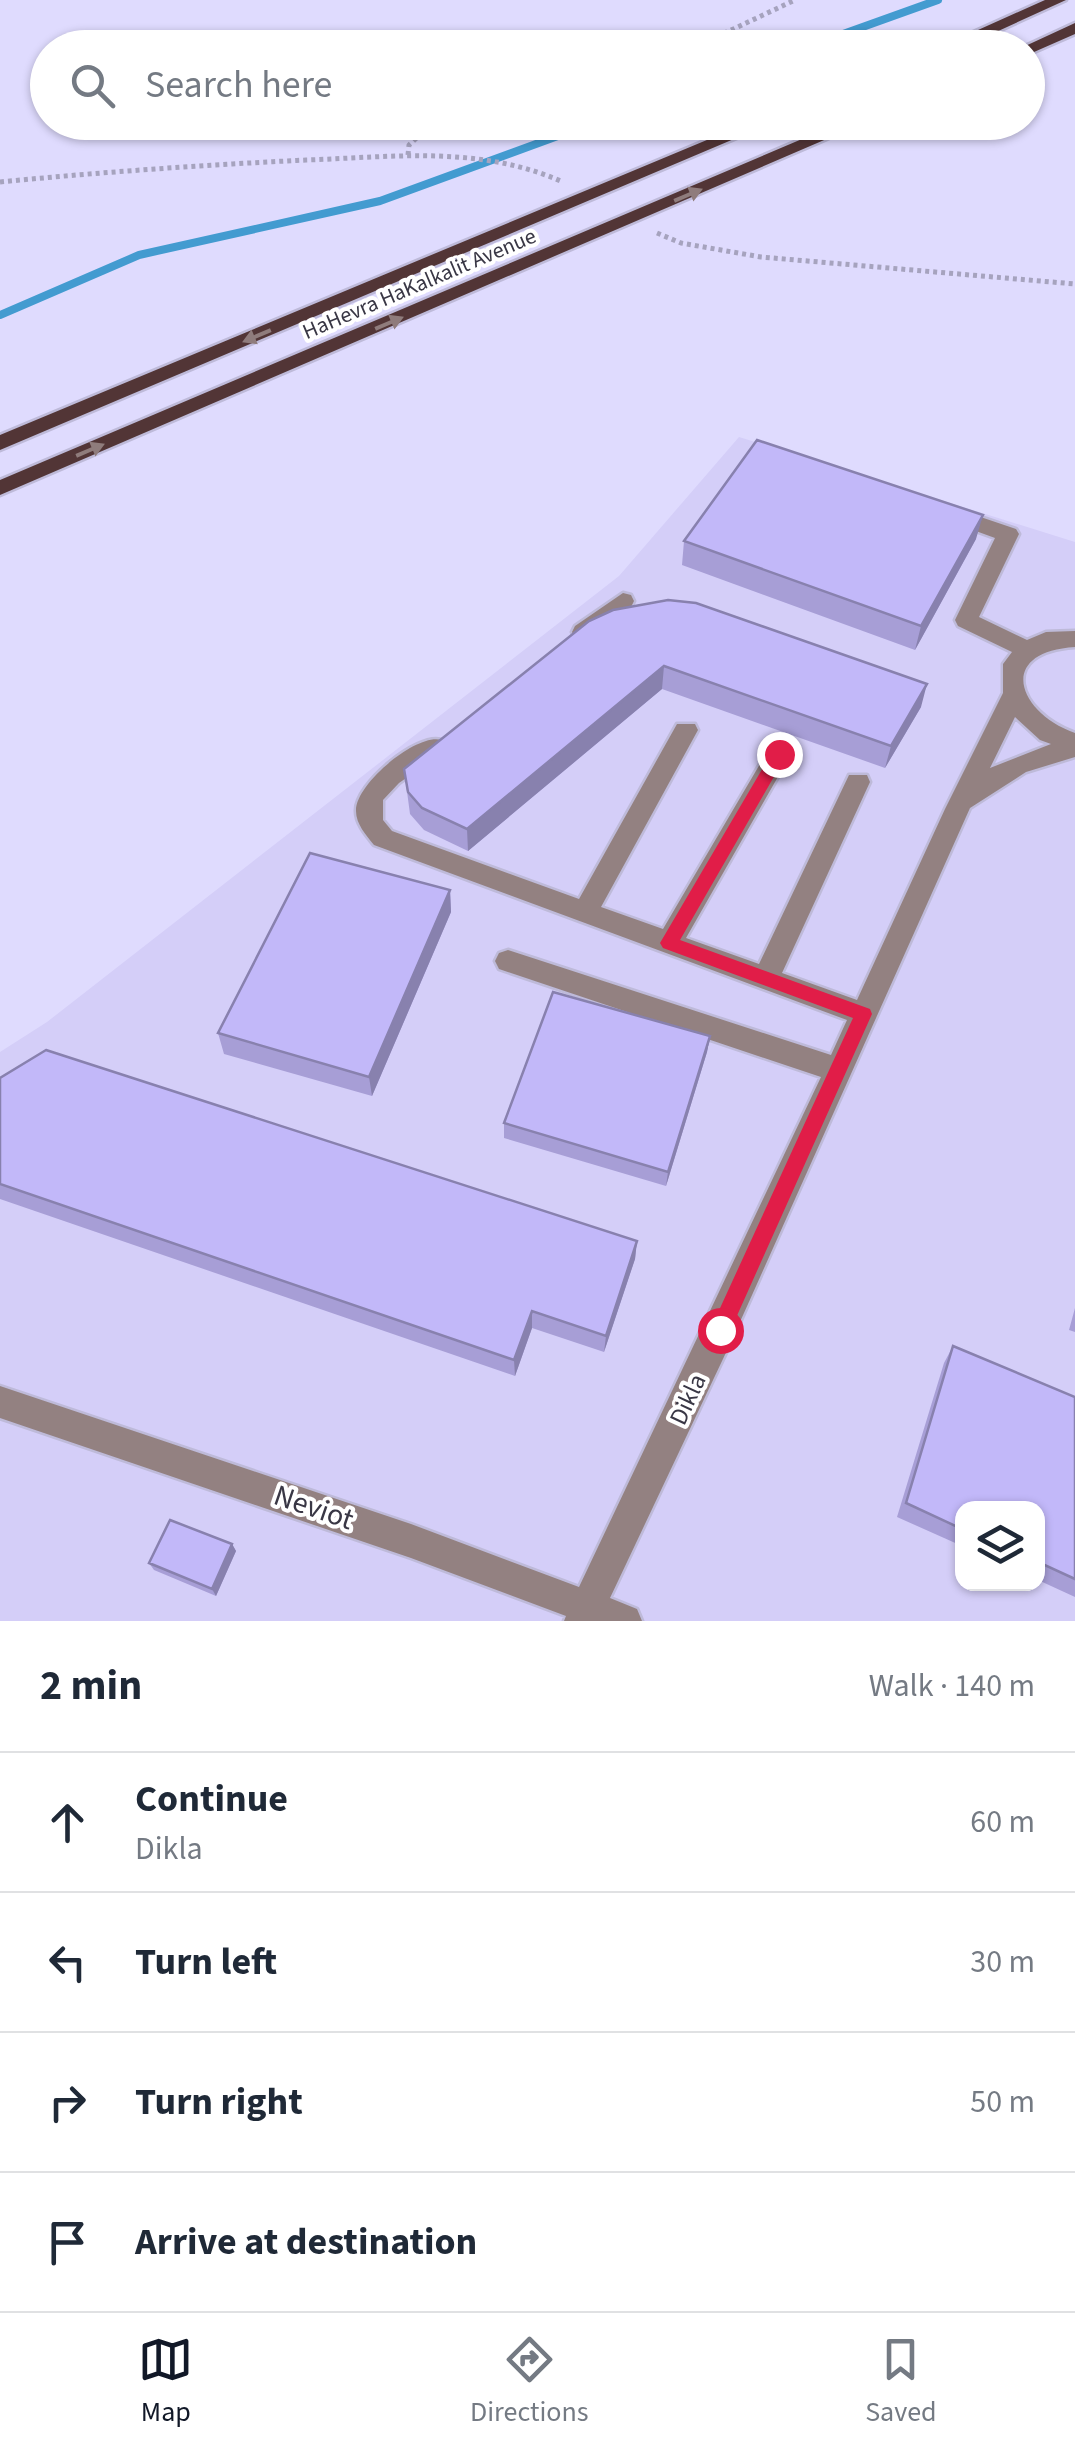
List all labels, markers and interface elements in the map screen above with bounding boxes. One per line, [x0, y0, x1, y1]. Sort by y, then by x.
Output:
search box [30, 30, 1045, 140]
icon: search [65, 58, 120, 113]
text: Search here [145, 58, 332, 112]
one-way arrow [673, 187, 703, 203]
street label: HaHevra HaKalkalit Avenue [298, 220, 541, 348]
one-way arrow [374, 314, 404, 330]
one-way arrow [242, 328, 272, 344]
one-way arrow [75, 441, 105, 457]
route end [757, 732, 803, 778]
route start [698, 1308, 744, 1354]
street label: Dikla [660, 1368, 715, 1431]
street label: Neviot [268, 1474, 359, 1541]
map controls [955, 1501, 1045, 1591]
button: layers [955, 1501, 1045, 1591]
text: 2 min [40, 1656, 142, 1716]
text: Walk · 140 m [869, 1663, 1035, 1709]
text: Continue [135, 1772, 288, 1826]
icon: ahead [40, 1795, 95, 1850]
text: 60 m [970, 1799, 1035, 1845]
text: Dikla [135, 1826, 203, 1872]
icon: left [40, 1935, 95, 1990]
text: Turn left [135, 1935, 277, 1989]
text: 30 m [970, 1939, 1035, 1985]
icon: right [40, 2075, 95, 2130]
text: Turn right [135, 2075, 303, 2129]
text: 50 m [970, 2079, 1035, 2125]
icon: arrive [40, 2215, 95, 2270]
text: Arrive at destination [135, 2215, 477, 2269]
tab: Map [138, 2332, 193, 2432]
tab: Directions [470, 2332, 589, 2432]
tab: Saved [865, 2332, 937, 2432]

